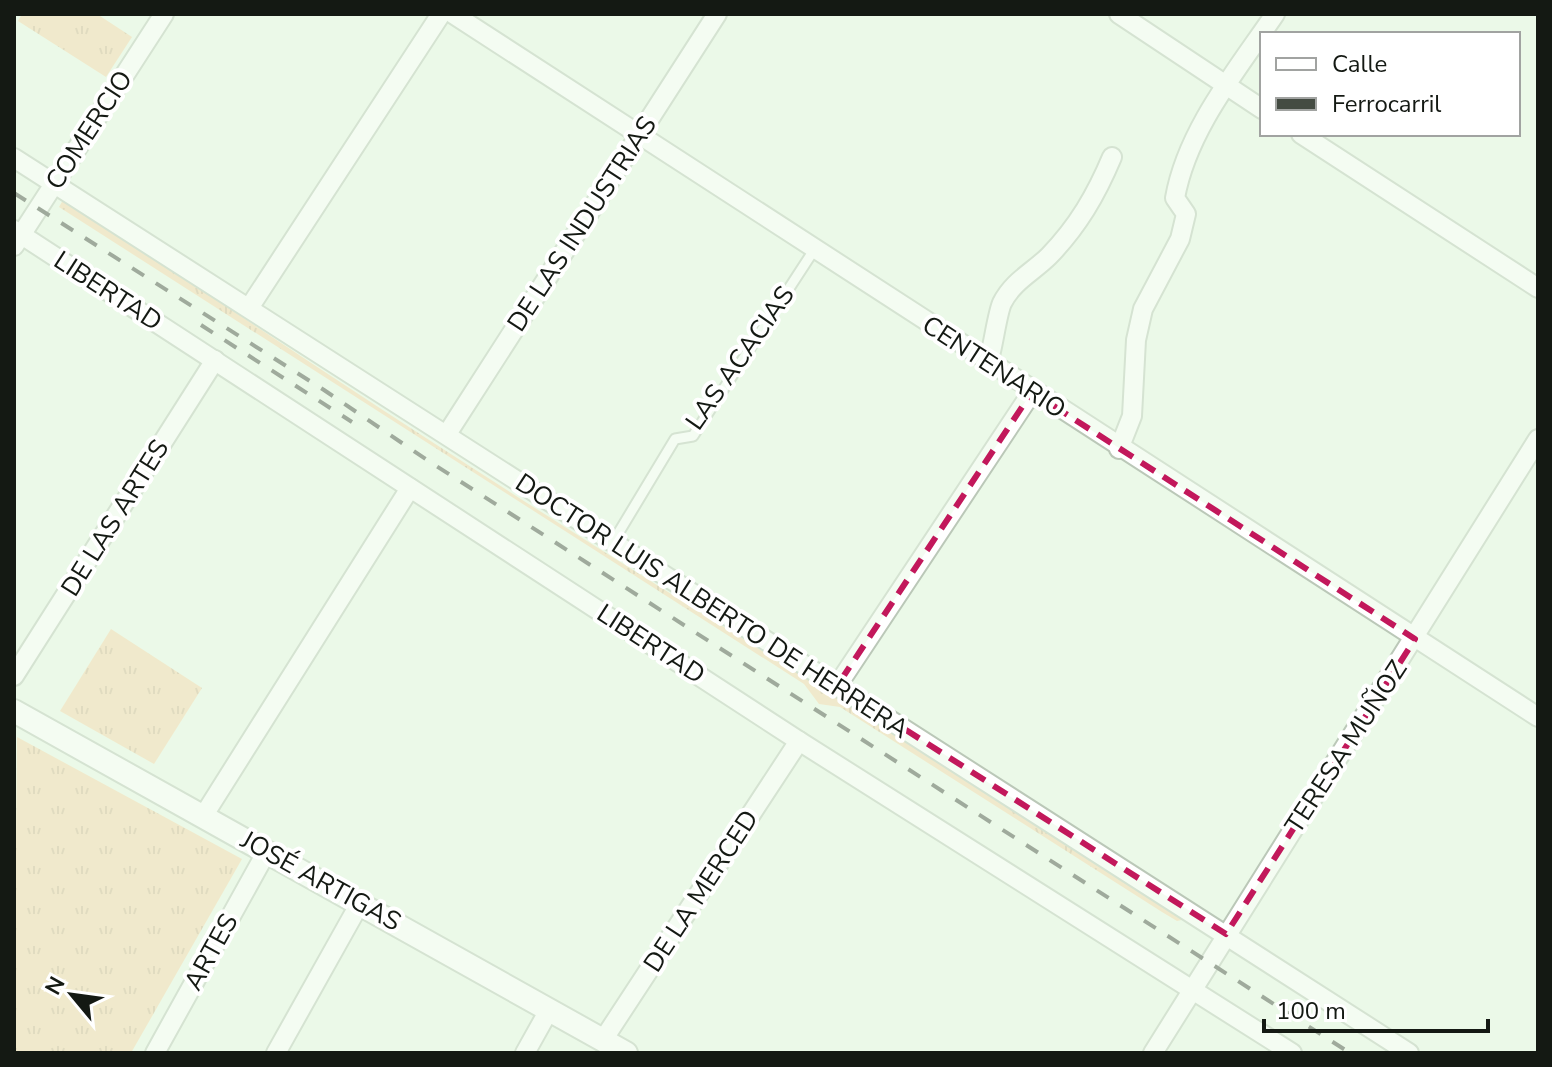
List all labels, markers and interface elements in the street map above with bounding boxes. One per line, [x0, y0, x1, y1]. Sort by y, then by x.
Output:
legend [1260, 32, 1520, 136]
text: Calle [1332, 48, 1387, 80]
street label: COMERCIO [37, 64, 141, 196]
text: Ferrocarril [1332, 88, 1441, 120]
street label: DE LAS INDUSTRIAS [499, 109, 665, 339]
street label: LIBERTAD [47, 243, 169, 339]
street label: LAS ACACIAS [677, 279, 803, 437]
street label: CENTENARIO [915, 307, 1073, 427]
street label: DE LAS ARTES [53, 433, 177, 603]
street label: DOCTOR LUIS ALBERTO DE HERRERA [508, 465, 916, 747]
street label: LIBERTAD [590, 596, 712, 692]
street label: TERESA MUÑOZ [1277, 654, 1415, 840]
street label: DE LA MERCED [635, 803, 767, 979]
street label: JOSÉ ARTIGAS [234, 822, 407, 939]
street label: ARTES [176, 907, 246, 997]
north arrow [32, 955, 112, 1035]
text: N [38, 971, 72, 1000]
scale bar [1264, 983, 1488, 1033]
text: 100 m [1276, 995, 1346, 1027]

